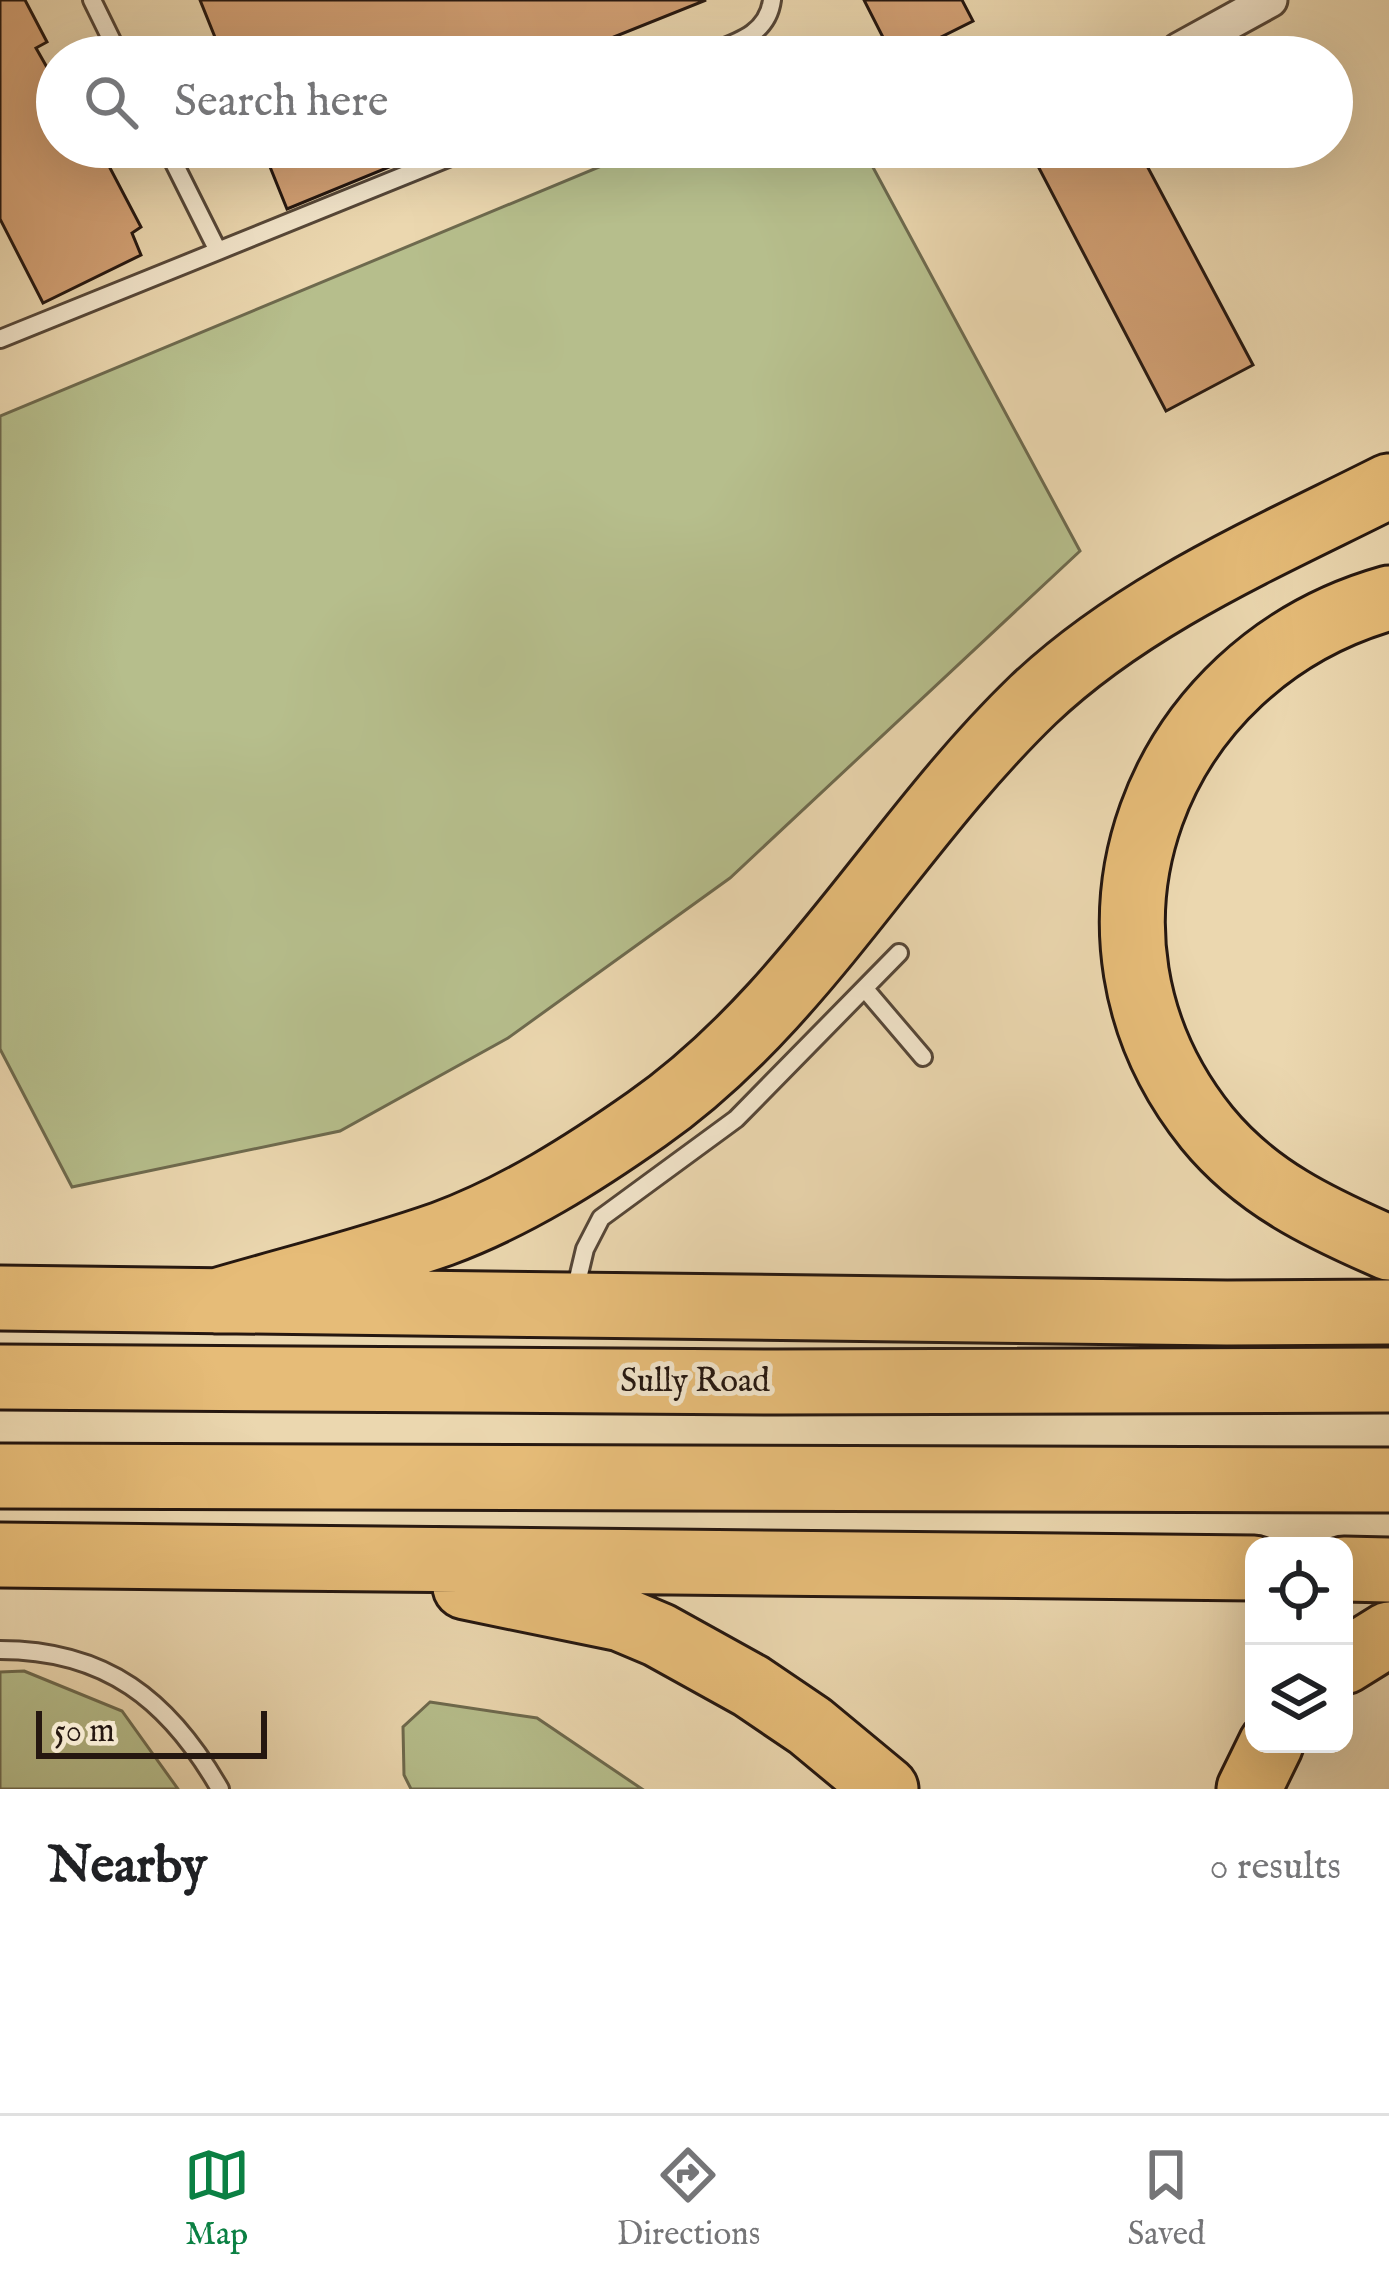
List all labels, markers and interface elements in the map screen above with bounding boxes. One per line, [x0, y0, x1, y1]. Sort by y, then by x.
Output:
search box [36, 36, 1353, 168]
icon: search [78, 69, 144, 135]
text: Search here [174, 74, 388, 131]
street label: Sully Road [620, 1361, 770, 1403]
map controls [1245, 1537, 1353, 1753]
button: locate [1245, 1537, 1353, 1645]
button: layers [1245, 1645, 1353, 1753]
scale bar [36, 1705, 267, 1758]
text: 50 m [54, 1711, 115, 1753]
text: Nearby [48, 1835, 207, 1900]
text: 0 results [1209, 1843, 1341, 1892]
tab: Map [184, 2142, 250, 2256]
tab: Directions [617, 2142, 760, 2256]
tab: Saved [1127, 2142, 1205, 2256]

